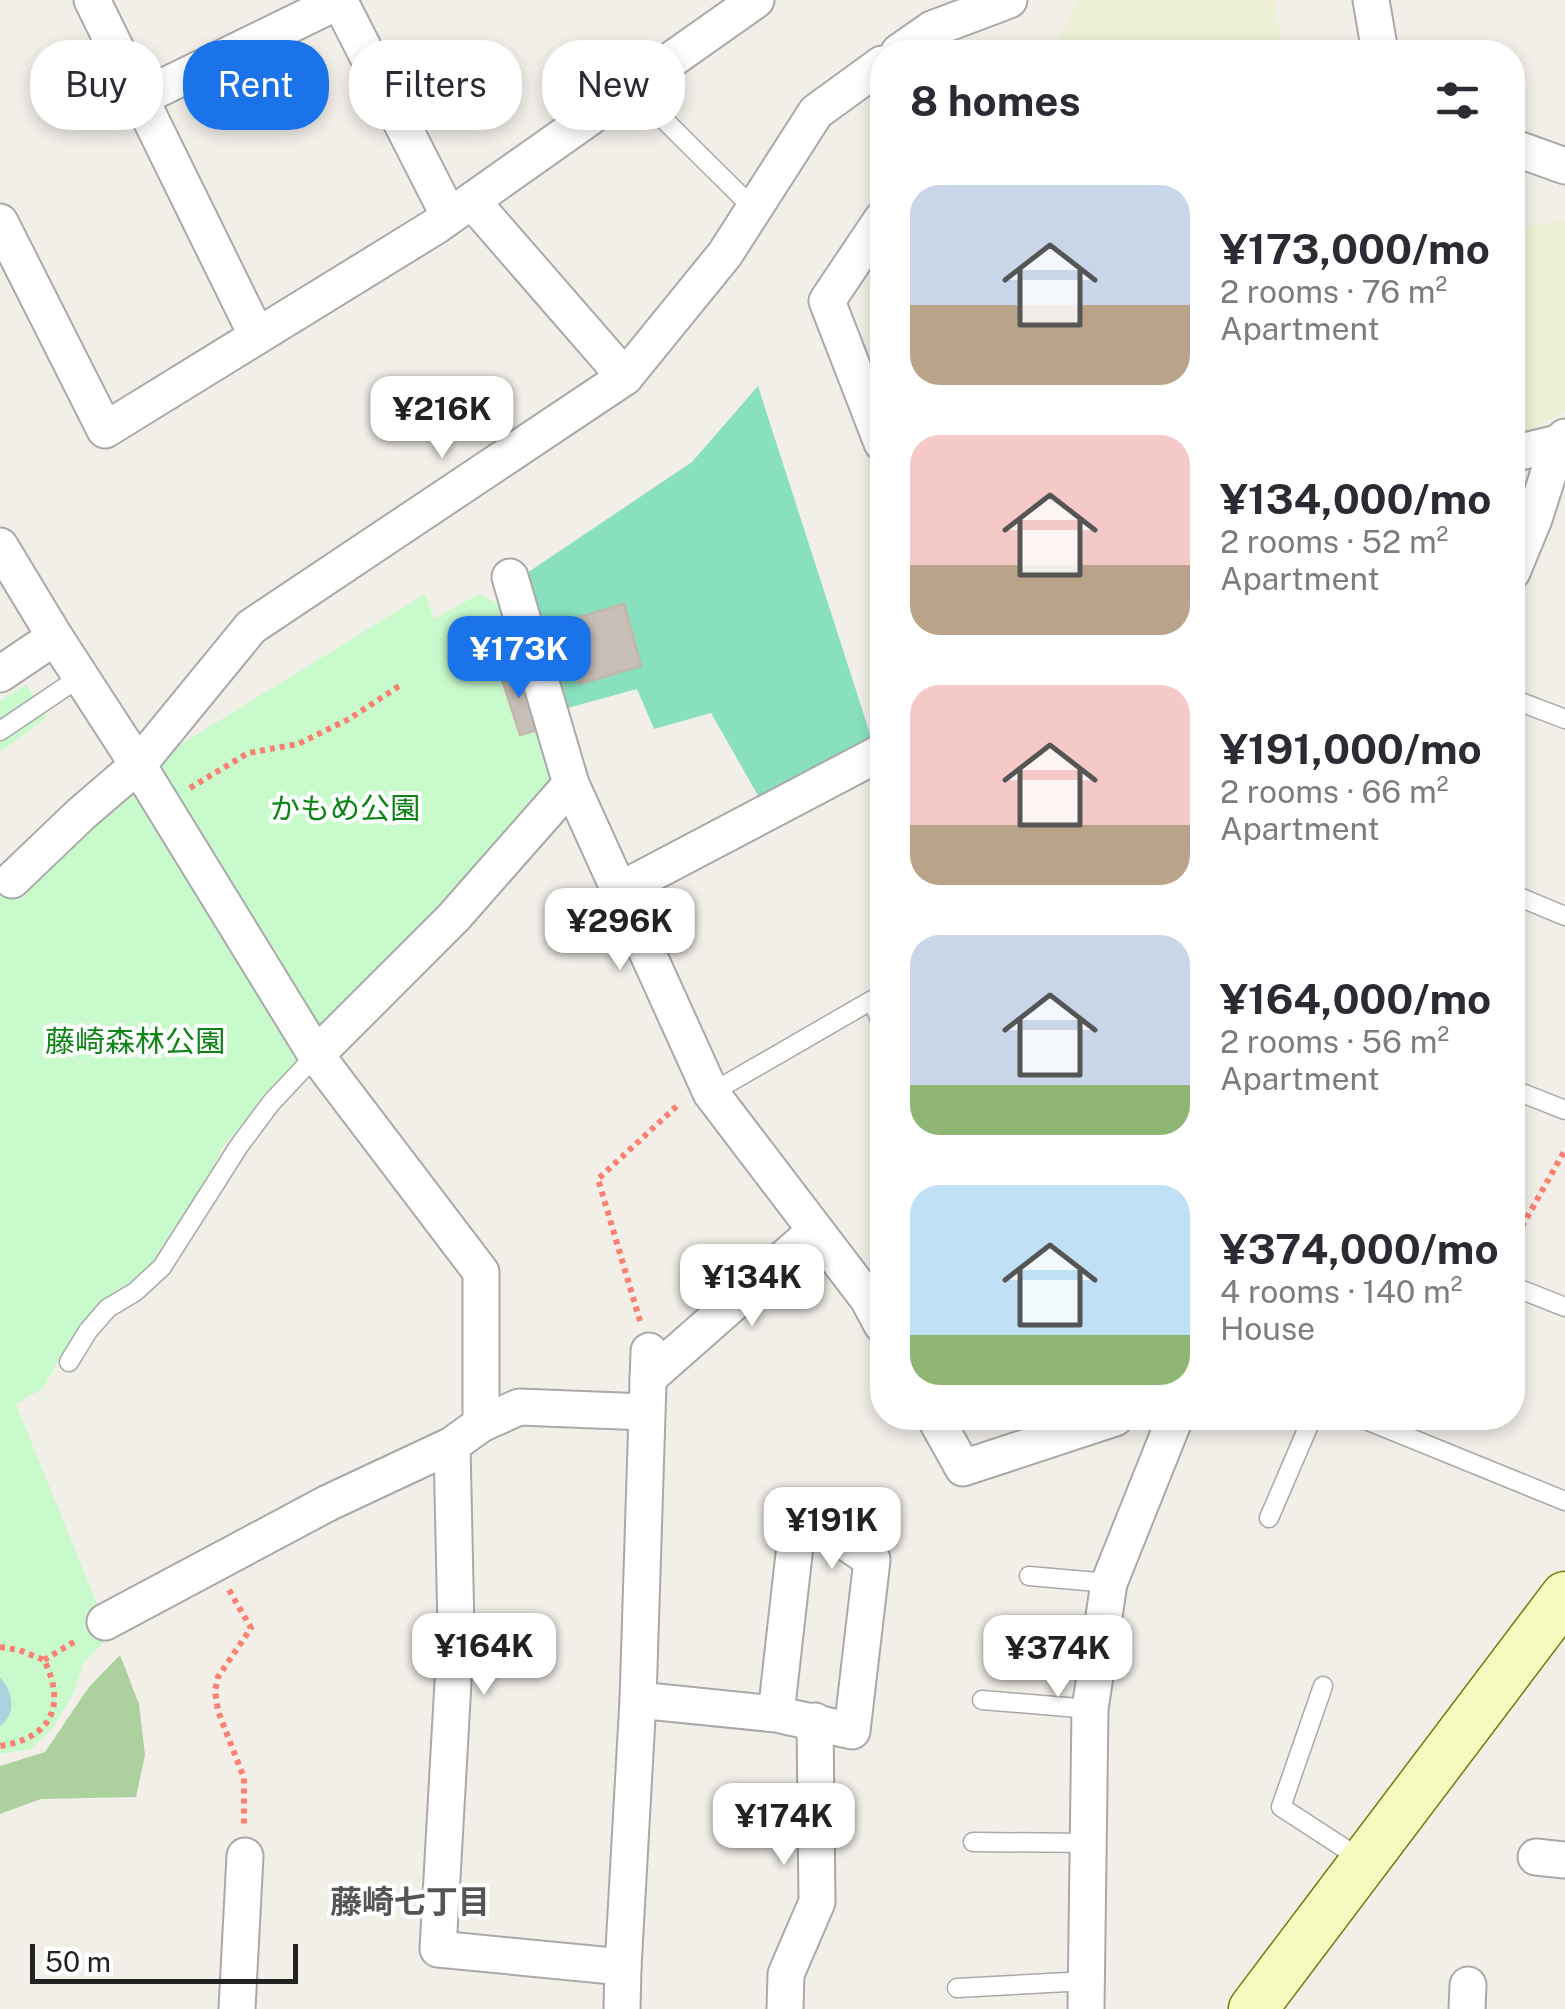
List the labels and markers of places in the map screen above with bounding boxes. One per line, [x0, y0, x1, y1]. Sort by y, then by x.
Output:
pin: ¥216K [372, 376, 512, 461]
pin: ¥173K [449, 616, 589, 701]
pin: ¥296K [550, 888, 690, 973]
pin: ¥134K [682, 1244, 822, 1329]
pin: ¥191K [762, 1487, 902, 1572]
pin: ¥164K [414, 1613, 554, 1698]
pin: ¥374K [988, 1615, 1128, 1700]
pin: ¥174K [714, 1783, 854, 1868]

